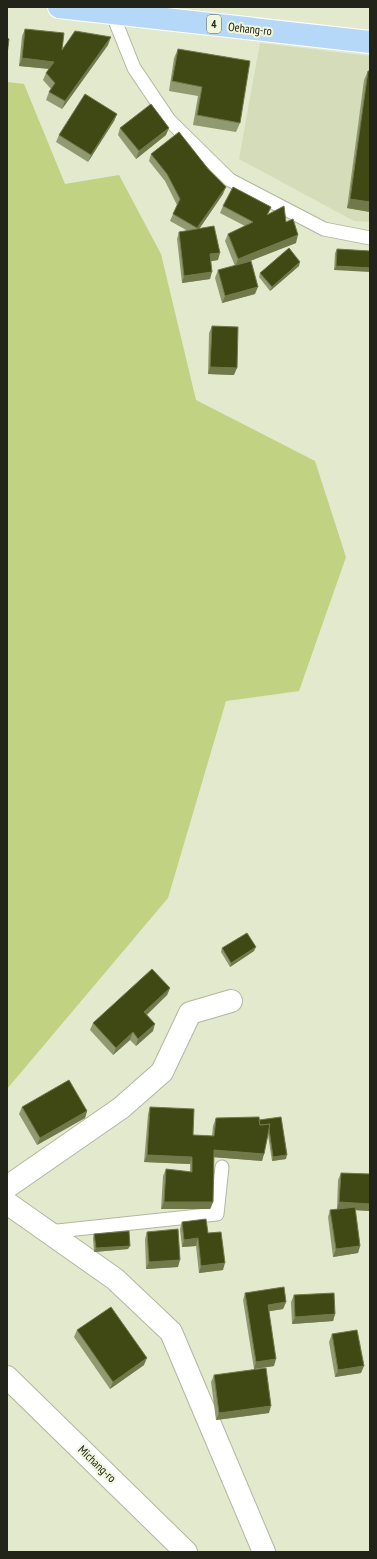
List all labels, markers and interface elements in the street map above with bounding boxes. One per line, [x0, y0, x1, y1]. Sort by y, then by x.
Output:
road number: 4 [207, 15, 221, 33]
street label: Oehang-ro [227, 19, 273, 38]
street label: Michang-ro [75, 1442, 119, 1485]

